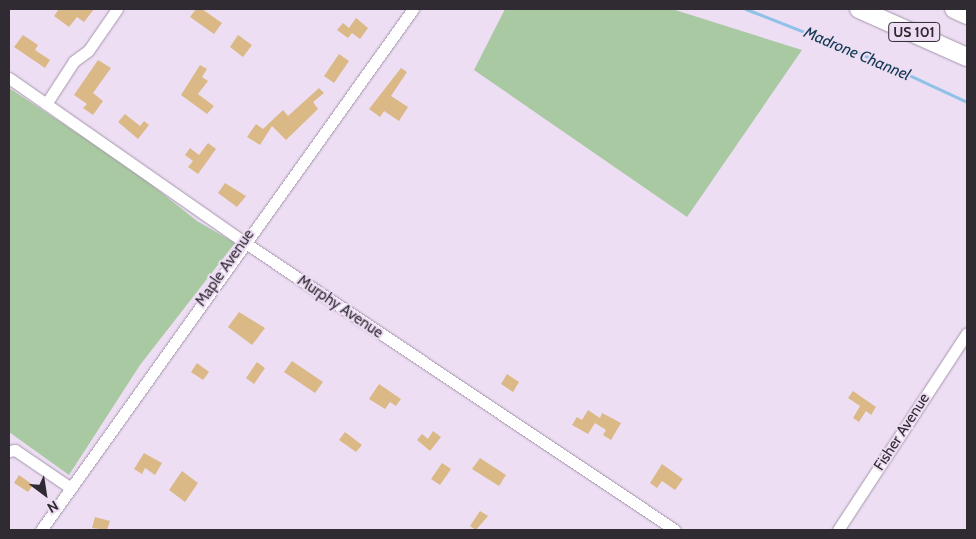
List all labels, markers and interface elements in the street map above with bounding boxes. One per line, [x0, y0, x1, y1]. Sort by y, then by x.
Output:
road number: US 101 [888, 21, 940, 44]
water label: Madrone Channel [801, 23, 913, 85]
street label: Maple Avenue [192, 226, 258, 310]
street label: Murphy Avenue [294, 272, 386, 342]
street label: Fisher Avenue [870, 390, 934, 474]
north arrow [20, 469, 70, 519]
text: N [44, 497, 62, 517]

